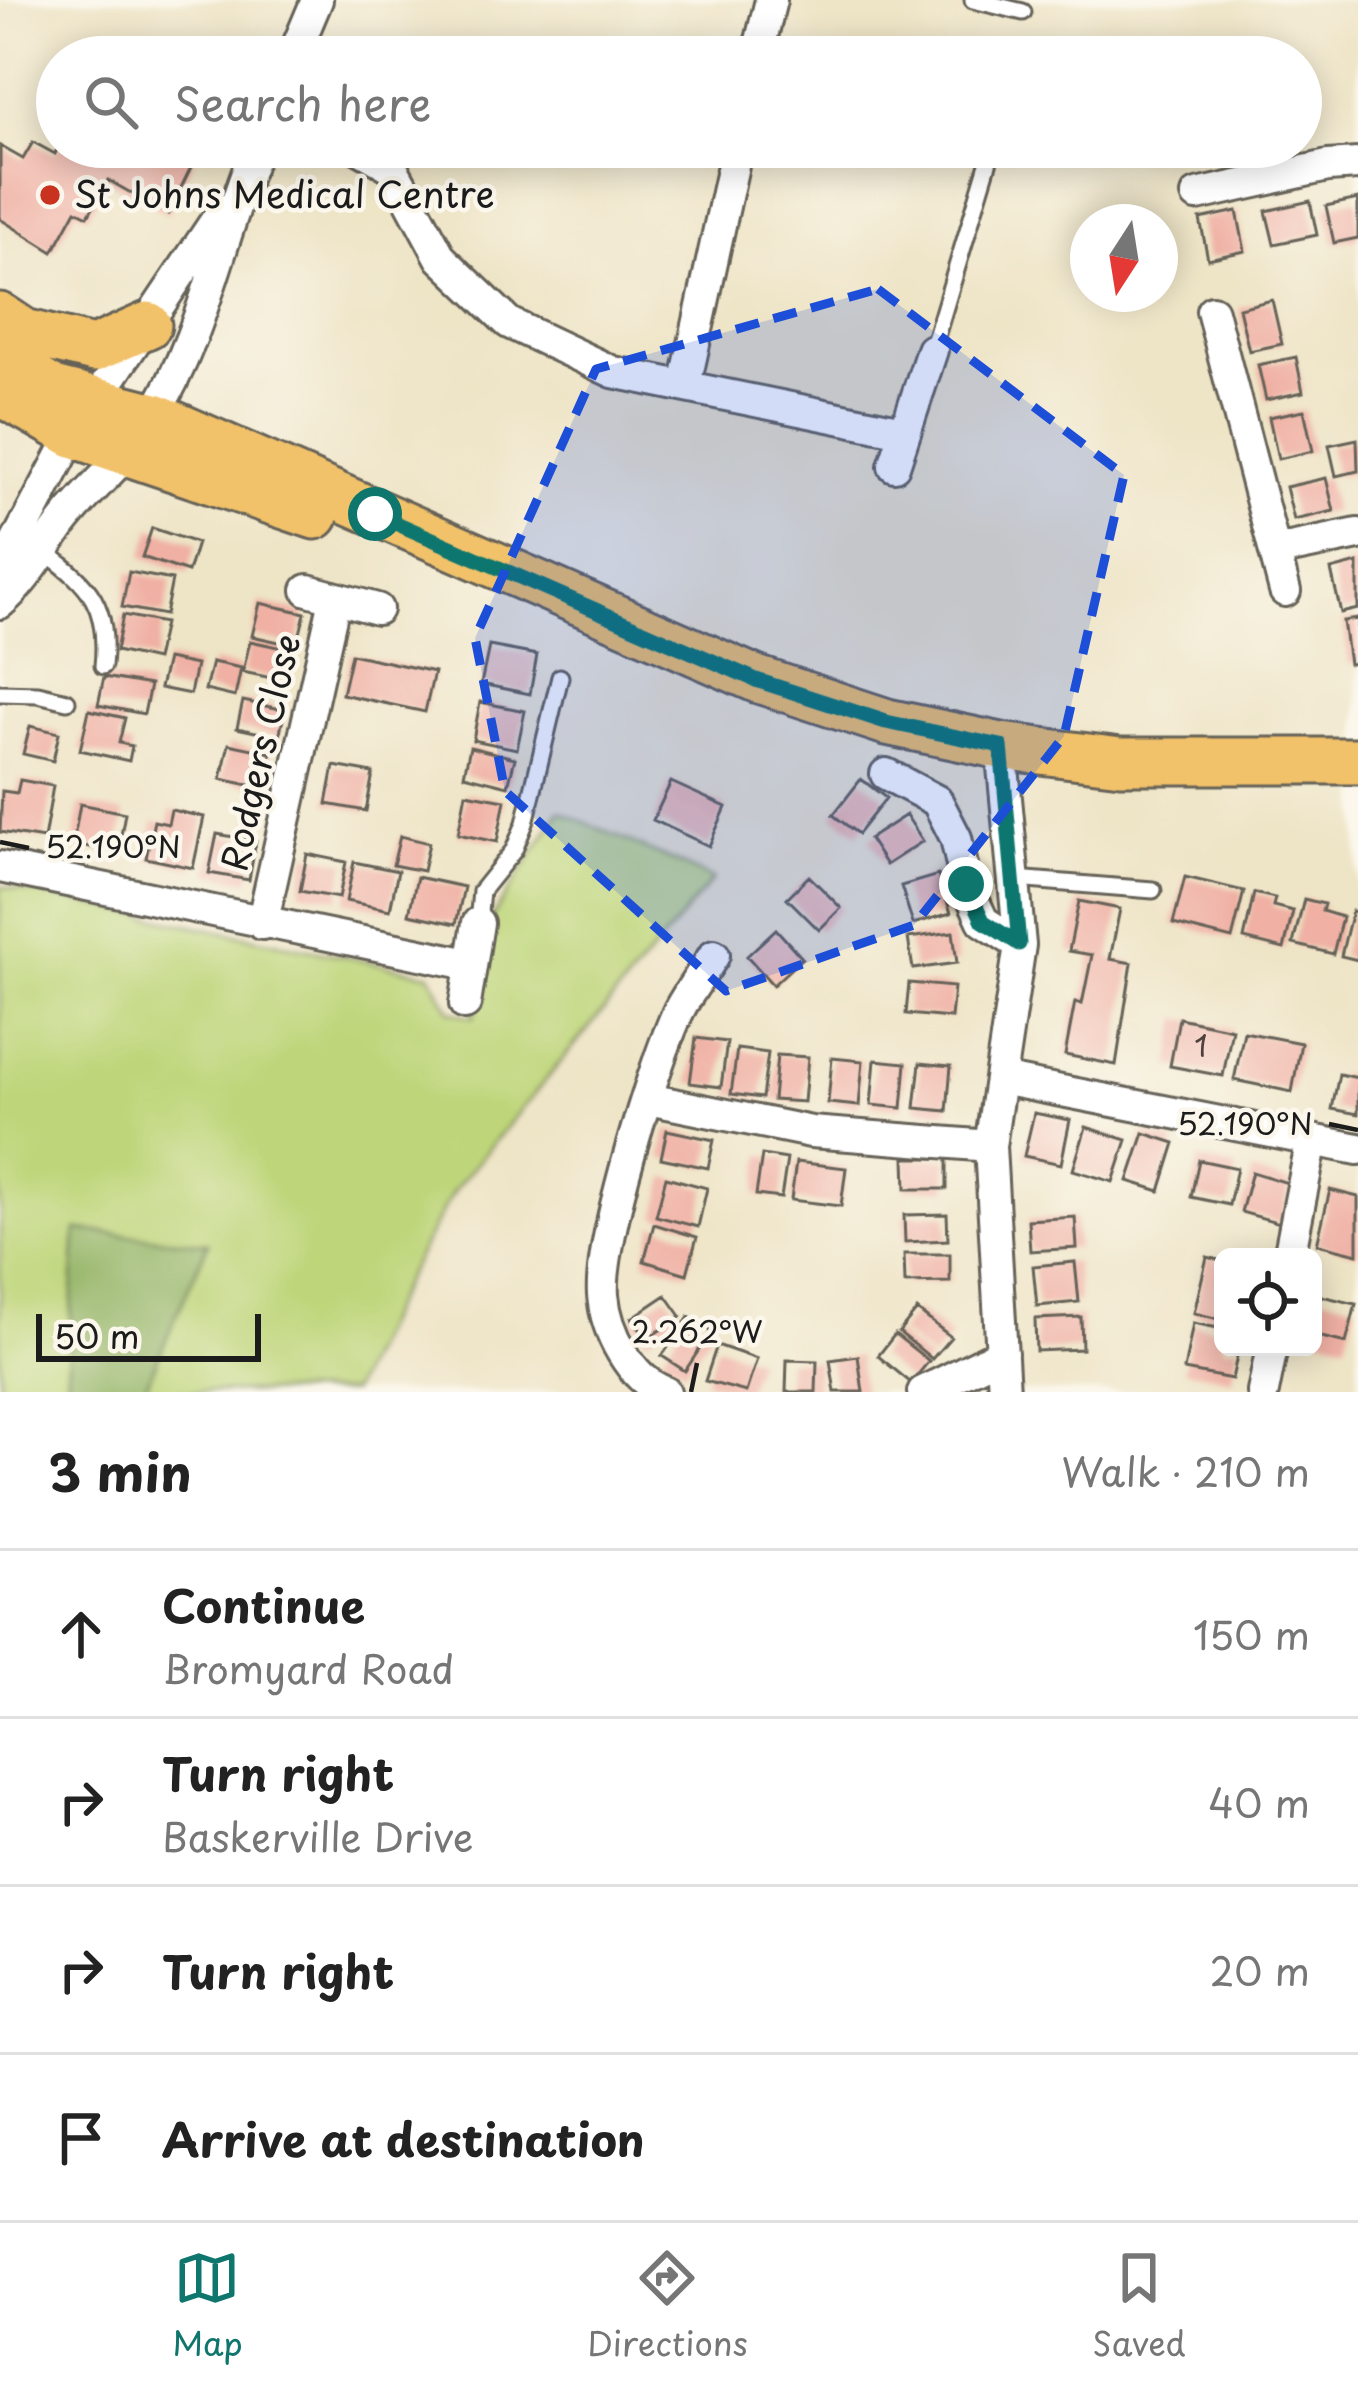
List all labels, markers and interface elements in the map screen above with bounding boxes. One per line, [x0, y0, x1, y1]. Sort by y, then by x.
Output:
search box [36, 36, 1322, 168]
text: Search here [174, 68, 431, 136]
icon: search [78, 69, 144, 135]
place label: St Johns Medical Centre [74, 166, 495, 220]
marker: St Johns Medical Centre [37, 182, 63, 208]
north arrow [1070, 204, 1178, 312]
route start [348, 487, 402, 541]
street label: Rodgers Close [206, 629, 312, 876]
text: 52.190°N [45, 823, 181, 868]
route end [939, 857, 993, 911]
house number: 1 [1194, 1022, 1208, 1067]
text: 52.190°N [1177, 1100, 1313, 1145]
map controls [1214, 1248, 1322, 1356]
button: locate [1214, 1248, 1322, 1356]
scale bar [36, 1308, 261, 1361]
text: 2.262°W [631, 1308, 763, 1353]
text: 50 m [54, 1310, 140, 1360]
text: 3 min [48, 1432, 192, 1509]
text: Walk · 210 m [1061, 1441, 1310, 1500]
text: Continue [162, 1570, 365, 1638]
icon: ahead [48, 1601, 114, 1667]
text: 150 m [1193, 1604, 1310, 1663]
text: Bromyard Road [162, 1638, 454, 1697]
text: Turn right [162, 1738, 394, 1806]
icon: right [48, 1769, 114, 1835]
text: 40 m [1208, 1772, 1310, 1831]
text: Baskerville Drive [162, 1806, 474, 1865]
text: Turn right [162, 1936, 394, 2004]
icon: right [48, 1937, 114, 2003]
text: 20 m [1209, 1940, 1310, 1999]
text: Arrive at destination [162, 2104, 645, 2172]
icon: arrive [48, 2105, 114, 2171]
tab: Map [172, 2245, 243, 2367]
tab: Directions [587, 2245, 748, 2367]
tab: Saved [1092, 2245, 1186, 2367]

